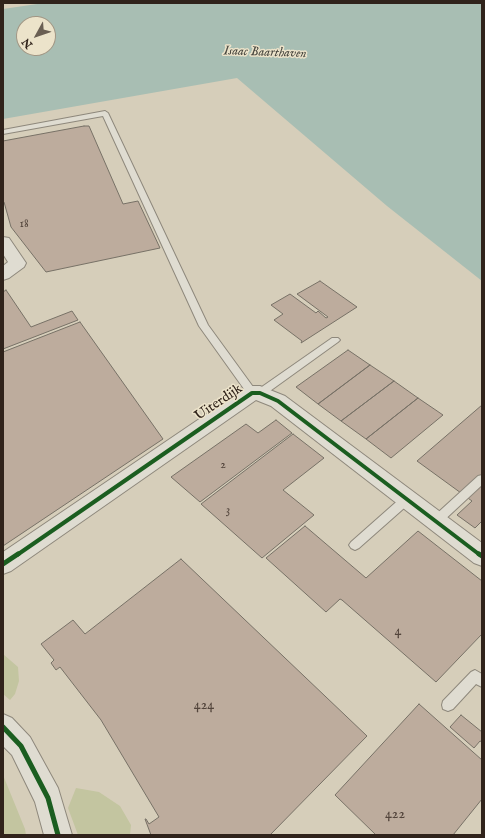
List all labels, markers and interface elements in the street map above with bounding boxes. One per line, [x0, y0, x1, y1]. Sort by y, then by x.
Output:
north arrow [16, 16, 56, 56]
text: N [19, 35, 36, 51]
water label: Isaac Baarthaven [223, 44, 307, 62]
house number: 18 [19, 218, 29, 232]
street label: Uiterdijk [192, 381, 246, 425]
house number: 2 [220, 459, 226, 473]
house number: 3 [226, 504, 230, 518]
house number: 4 [395, 624, 401, 640]
house number: 424 [194, 698, 214, 714]
house number: 422 [385, 807, 405, 823]

